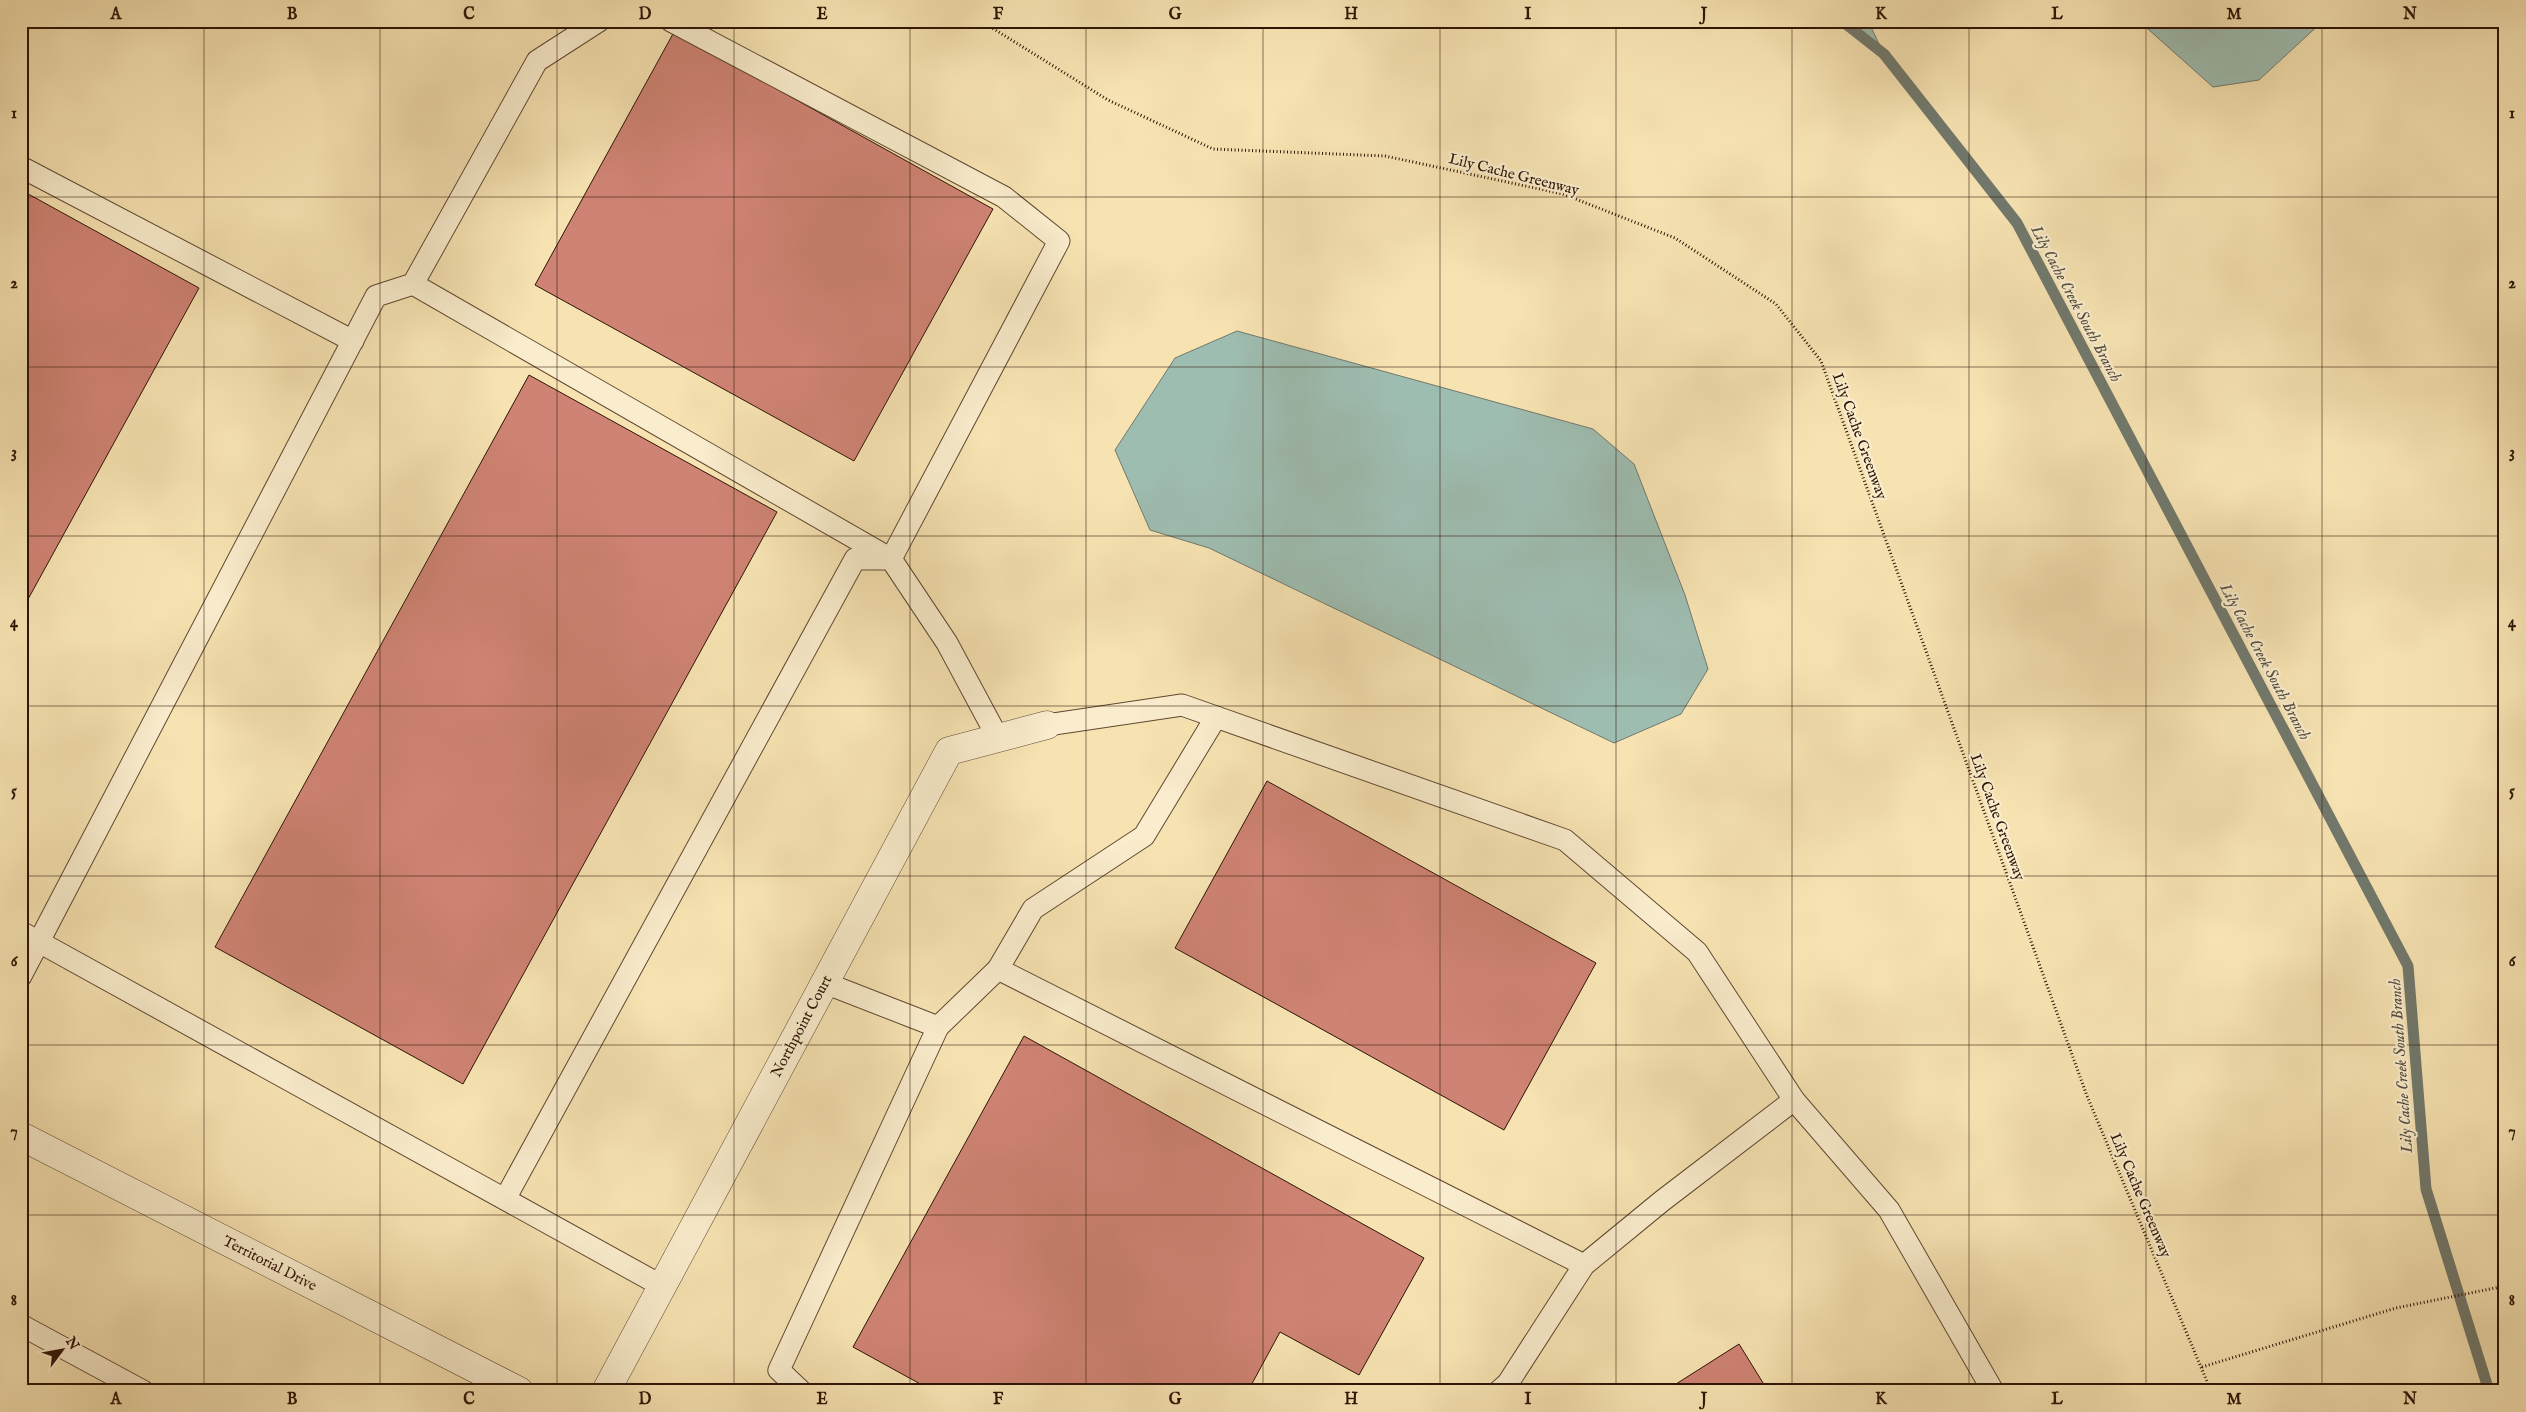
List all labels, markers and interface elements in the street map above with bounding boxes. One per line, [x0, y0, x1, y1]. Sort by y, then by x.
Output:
text: A [110, 5, 123, 25]
text: B [287, 5, 298, 25]
text: C [463, 5, 475, 25]
text: D [639, 5, 652, 25]
text: E [816, 5, 828, 25]
text: F [993, 5, 1004, 25]
text: G [1169, 5, 1182, 25]
text: H [1344, 5, 1358, 25]
text: I [1525, 5, 1532, 25]
text: J [1699, 5, 1708, 25]
text: K [1875, 5, 1888, 25]
text: L [2051, 5, 2063, 25]
text: M [2226, 5, 2242, 25]
text: N [2402, 5, 2417, 25]
text: 1 [11, 104, 17, 124]
text: 1 [2509, 104, 2515, 124]
street label: Lily Cache Greenway [1447, 149, 1582, 200]
water label: Lily Cache Creek South Branch [2025, 221, 2125, 386]
text: 2 [10, 274, 18, 294]
text: 2 [2508, 274, 2516, 294]
street label: Lily Cache Greenway [1828, 370, 1892, 503]
text: 3 [11, 443, 17, 463]
text: 3 [2509, 443, 2515, 463]
water label: Lily Cache Creek South Branch [2214, 579, 2314, 744]
text: 4 [10, 613, 19, 633]
text: 4 [2508, 613, 2517, 633]
street label: Lily Cache Greenway [1966, 751, 2030, 884]
text: 5 [11, 782, 17, 802]
text: 5 [2509, 782, 2515, 802]
text: 6 [11, 952, 19, 972]
text: 6 [2509, 952, 2517, 972]
street label: Northpoint Court [767, 972, 836, 1081]
water label: Lily Cache Creek South Branch [2386, 978, 2418, 1155]
text: 7 [10, 1122, 18, 1142]
text: 7 [2508, 1122, 2516, 1142]
street label: Lily Cache Greenway [2106, 1130, 2176, 1261]
street label: Territorial Drive [220, 1232, 320, 1295]
text: 8 [11, 1291, 17, 1311]
text: 8 [2509, 1291, 2515, 1311]
north arrow [38, 1324, 88, 1374]
text: N [61, 1333, 83, 1354]
text: A [110, 1390, 123, 1410]
text: B [287, 1390, 298, 1410]
text: C [463, 1390, 475, 1410]
text: D [639, 1390, 652, 1410]
text: E [816, 1390, 828, 1410]
text: F [993, 1390, 1004, 1410]
text: G [1169, 1390, 1182, 1410]
text: H [1344, 1390, 1358, 1410]
text: I [1525, 1390, 1532, 1410]
text: J [1699, 1390, 1708, 1410]
text: K [1875, 1390, 1888, 1410]
text: L [2051, 1390, 2063, 1410]
text: M [2226, 1390, 2242, 1410]
text: N [2402, 1390, 2417, 1410]

